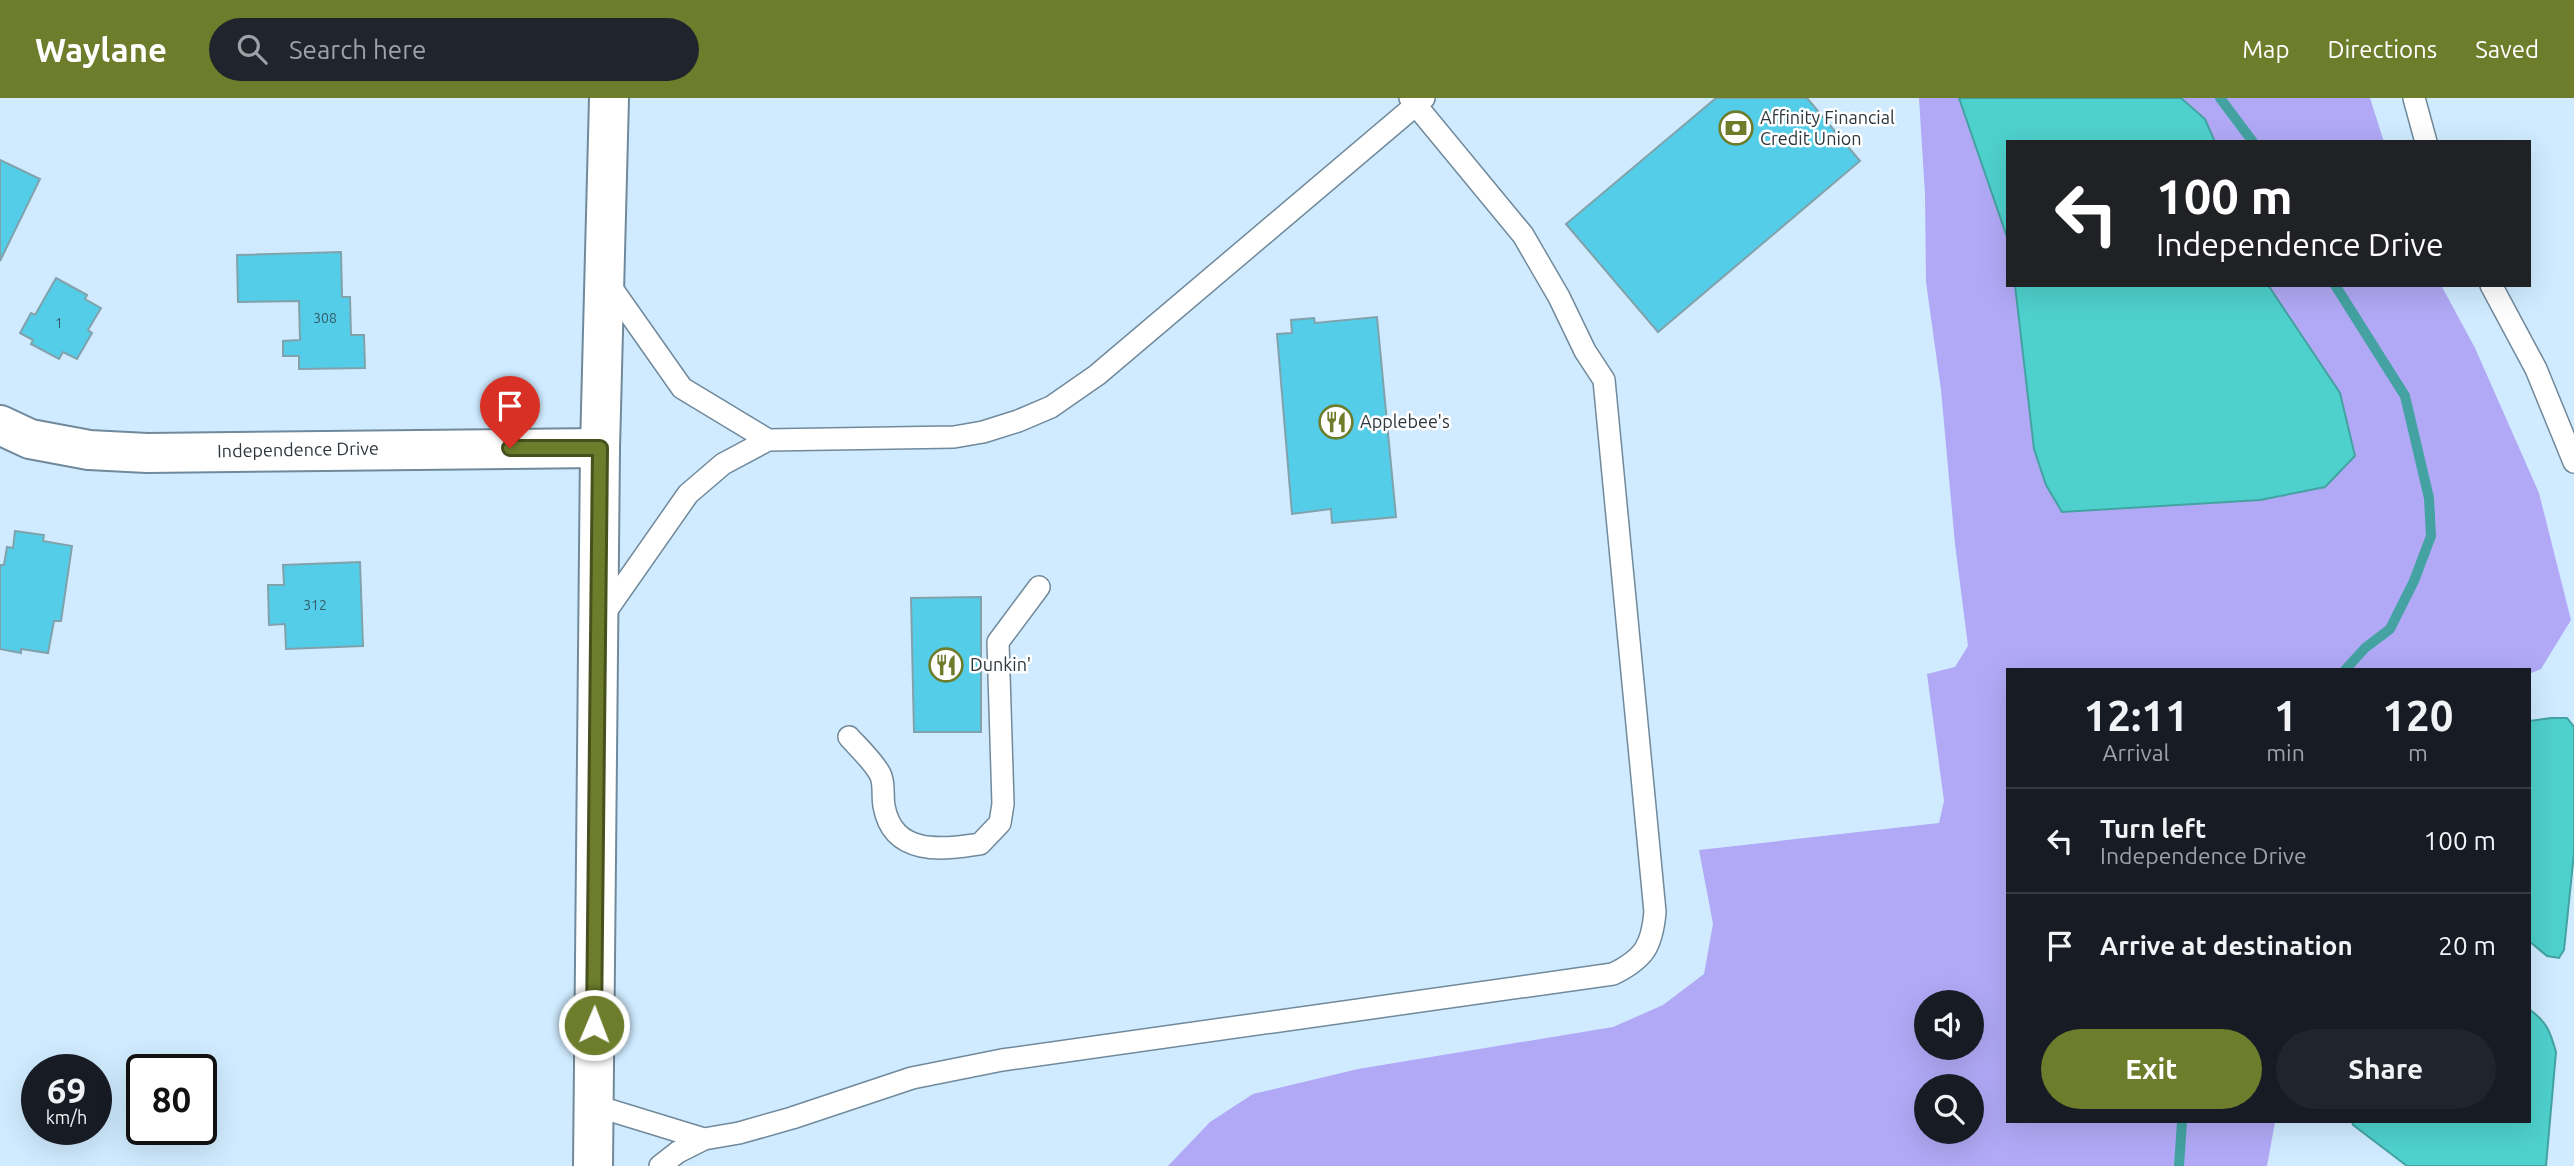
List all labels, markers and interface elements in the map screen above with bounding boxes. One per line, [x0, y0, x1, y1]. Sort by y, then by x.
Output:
search box [209, 18, 699, 81]
icon: search [233, 30, 271, 68]
text: Waylane [35, 31, 167, 68]
text: Search here [289, 35, 426, 64]
text: Map [2242, 36, 2289, 63]
text: Directions [2327, 36, 2437, 63]
text: Saved [2475, 36, 2539, 63]
place label: Affinity Financial Credit Union [1760, 107, 1895, 148]
bank icon: Affinity Financial Credit Union [1717, 109, 1755, 147]
icon: left [2041, 168, 2132, 259]
text: 100 m [2156, 168, 2293, 223]
text: Independence Drive [2156, 226, 2444, 262]
house number: 308 [313, 310, 337, 326]
house number: 1 [55, 315, 63, 331]
pin [480, 376, 540, 448]
icon: arrive [491, 387, 529, 425]
restaurant icon: Applebee's [1317, 403, 1355, 441]
place label: Applebee's [1360, 411, 1450, 431]
street label: Independence Drive [217, 438, 379, 460]
house number: 312 [303, 597, 327, 613]
restaurant icon: Dunkin' [927, 646, 965, 684]
place label: Dunkin' [970, 654, 1031, 674]
text: 12:11 [2084, 692, 2189, 739]
text: 1 [2274, 692, 2297, 739]
text: 120 [2382, 692, 2453, 739]
text: Arrival [2103, 740, 2170, 765]
text: min [2266, 740, 2305, 765]
text: m [2408, 740, 2428, 765]
text: Turn left [2100, 814, 2206, 843]
icon: left [2041, 822, 2079, 860]
text: 100 m [2424, 826, 2496, 855]
text: Independence Drive [2100, 843, 2307, 868]
icon: arrive [2041, 927, 2079, 965]
text: Arrive at destination [2100, 931, 2353, 960]
text: 20 m [2438, 931, 2496, 960]
position arrow [557, 988, 631, 1062]
map controls [1914, 990, 1984, 1144]
button: sound [1914, 990, 1984, 1060]
button: Exit [2041, 1029, 2262, 1109]
button: Share [2276, 1029, 2496, 1109]
speed limit sign: 80 [126, 1054, 217, 1145]
text: 69 [47, 1070, 86, 1110]
button: search [1914, 1074, 1984, 1144]
text: km/h [46, 1107, 87, 1127]

